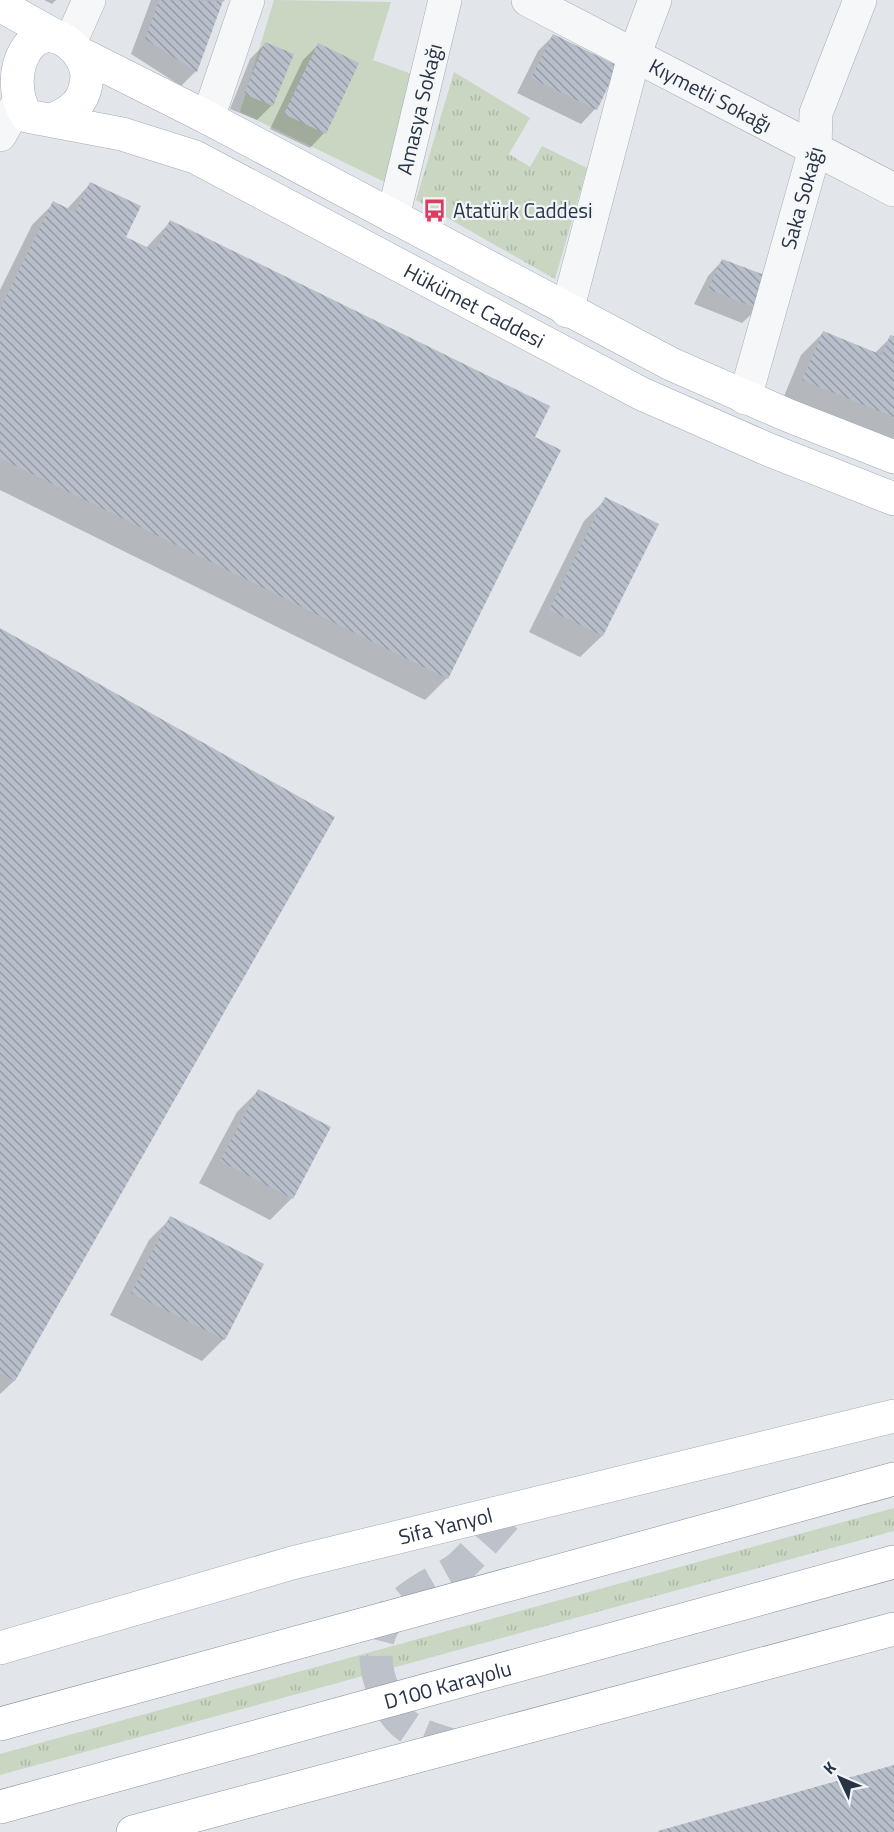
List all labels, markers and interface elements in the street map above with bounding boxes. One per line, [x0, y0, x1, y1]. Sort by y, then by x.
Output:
street label: Amasya Sokağı [388, 40, 450, 178]
street label: Kıymetli Sokağı [644, 50, 778, 140]
street label: Saka Sokağı [772, 143, 831, 253]
place label: Atatürk Caddesi [453, 194, 593, 226]
bus stop icon: Atatürk Caddesi [422, 197, 448, 223]
street label: Hükümet Caddesi [398, 255, 551, 356]
street label: Sifa Yanyol [395, 1499, 496, 1552]
street label: D100 Karayolu [380, 1652, 515, 1717]
north arrow [810, 1748, 870, 1808]
text: K [817, 1755, 841, 1779]

